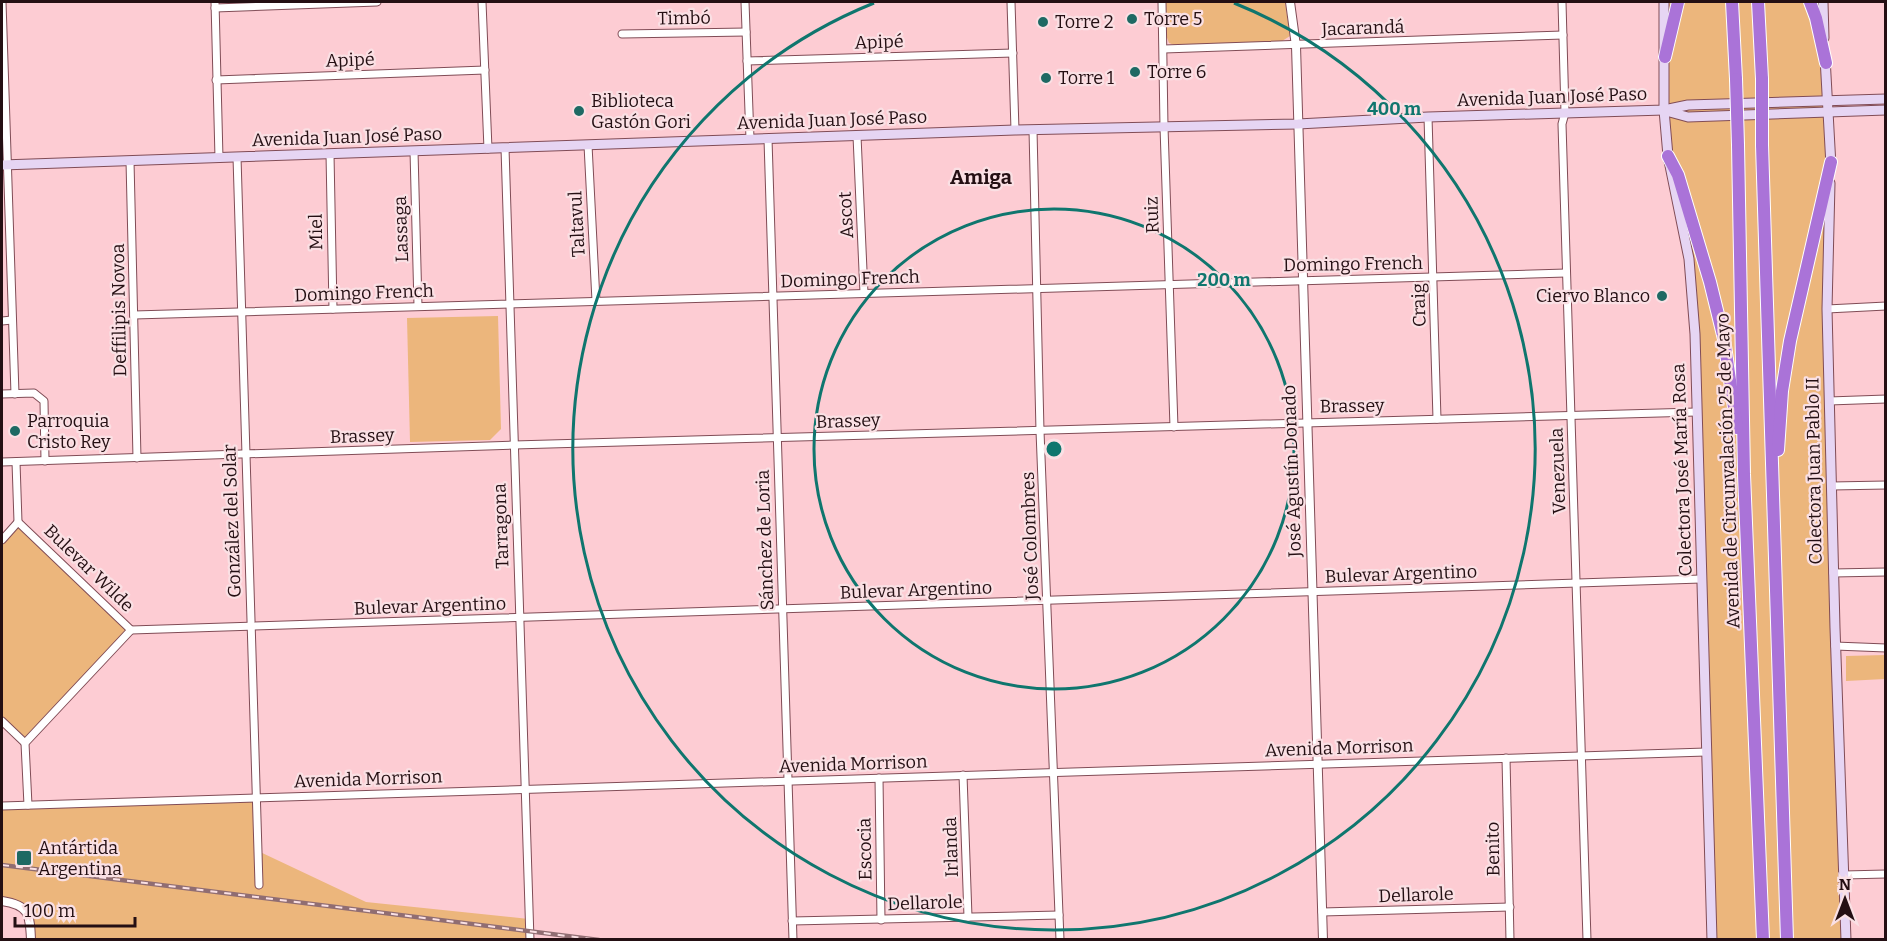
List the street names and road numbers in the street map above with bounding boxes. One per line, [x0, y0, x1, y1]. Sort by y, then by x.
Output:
street label: Timbó [657, 7, 711, 29]
street label: Jacarandá [1320, 16, 1405, 40]
street label: Apipé [854, 30, 904, 54]
street label: Apipé [325, 48, 375, 72]
street label: Avenida Juan José Paso [1456, 83, 1648, 111]
street label: Avenida Juan José Paso [736, 106, 928, 134]
street label: Avenida Juan José Paso [251, 123, 443, 151]
street label: Taltavul [564, 190, 590, 258]
street label: Ascot [834, 191, 858, 239]
street label: Lassaga [389, 195, 413, 263]
street label: Ruiz [1140, 196, 1164, 234]
street label: Miel [305, 214, 327, 250]
street label: Deffilipis Novoa [107, 243, 131, 377]
street label: Domingo French [1283, 252, 1423, 276]
street label: Domingo French [780, 266, 920, 292]
street label: Domingo French [294, 280, 434, 306]
street label: Craig [1407, 283, 1431, 327]
street label: Avenida de Circunvalación 25 de Mayo [1711, 313, 1745, 629]
street label: Colectora José María Rosa [1667, 363, 1697, 577]
street label: Colectora Juan Pablo II [1801, 377, 1827, 565]
street label: José Agustín Donado [1278, 384, 1306, 559]
street label: Brassey [1319, 394, 1385, 418]
street label: Brassey [815, 409, 881, 433]
street label: Brassey [329, 424, 395, 448]
street label: Venezuela [1545, 427, 1571, 515]
street label: González del Solar [218, 444, 246, 598]
street label: Sánchez de Loria [752, 469, 778, 611]
street label: José Colombres [1017, 471, 1043, 602]
street label: Tarragona [489, 483, 513, 569]
street label: Bulevar Wilde [39, 520, 139, 616]
street label: Bulevar Argentino [1324, 560, 1478, 588]
street label: Bulevar Argentino [839, 576, 993, 604]
street label: Bulevar Argentino [353, 592, 507, 620]
street label: Avenida Morrison [1264, 734, 1414, 762]
street label: Avenida Morrison [778, 750, 928, 778]
street label: Avenida Morrison [293, 765, 443, 793]
street label: Irlanda [939, 816, 963, 878]
street label: Escocia [853, 817, 877, 881]
street label: Benito [1482, 821, 1504, 877]
street label: Dellarole [1378, 883, 1454, 907]
street label: Dellarole [887, 891, 963, 915]

